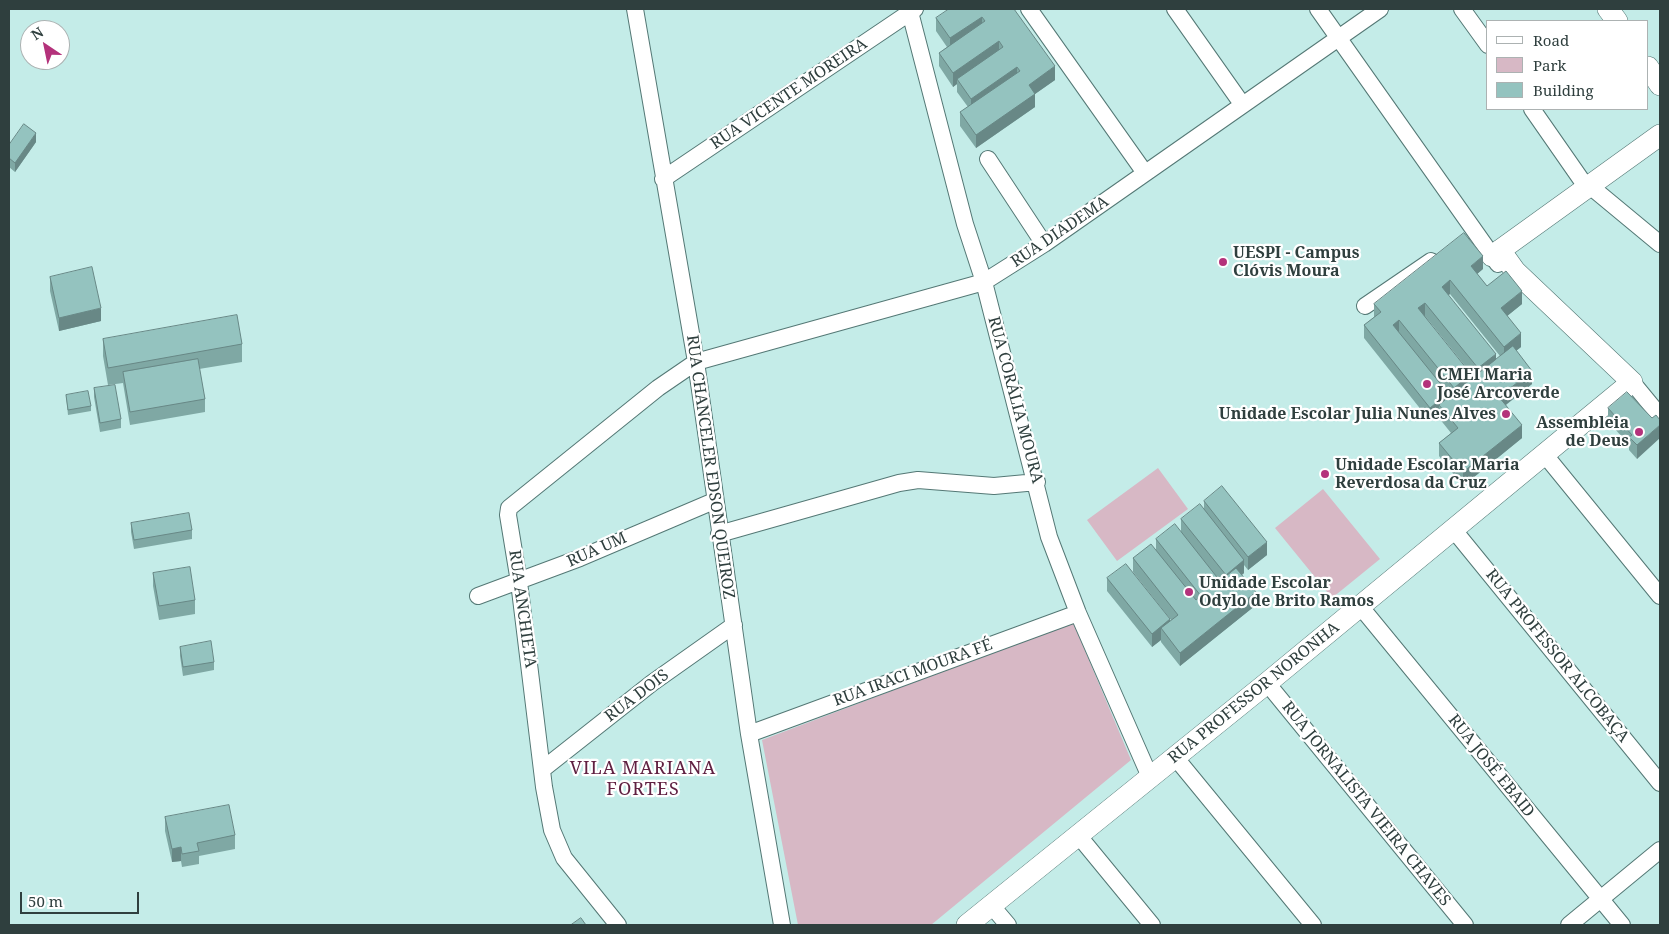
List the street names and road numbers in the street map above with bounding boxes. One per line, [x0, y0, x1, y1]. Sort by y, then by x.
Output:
street label: RUA VICENTE MOREIRA [707, 34, 871, 154]
street label: RUA DIADEMA [1008, 192, 1112, 272]
street label: RUA CORÁLIA MOURA [983, 315, 1047, 485]
street label: RUA CHANCELER EDSON QUEIROZ [682, 334, 738, 600]
street label: RUA UM [564, 528, 630, 572]
street label: RUA ANCHIETA [504, 549, 540, 669]
street label: RUA PROFESSOR ALCOBAÇA [1481, 566, 1633, 746]
street label: RUA PROFESSOR NORONHA [1165, 618, 1343, 768]
street label: RUA IRACI MOURA FÉ [831, 635, 995, 711]
street label: RUA DOIS [601, 666, 673, 726]
street label: RUA JORNALISTA VIEIRA CHAVES [1278, 698, 1454, 910]
street label: RUA JOSÉ EBAID [1444, 711, 1538, 821]

